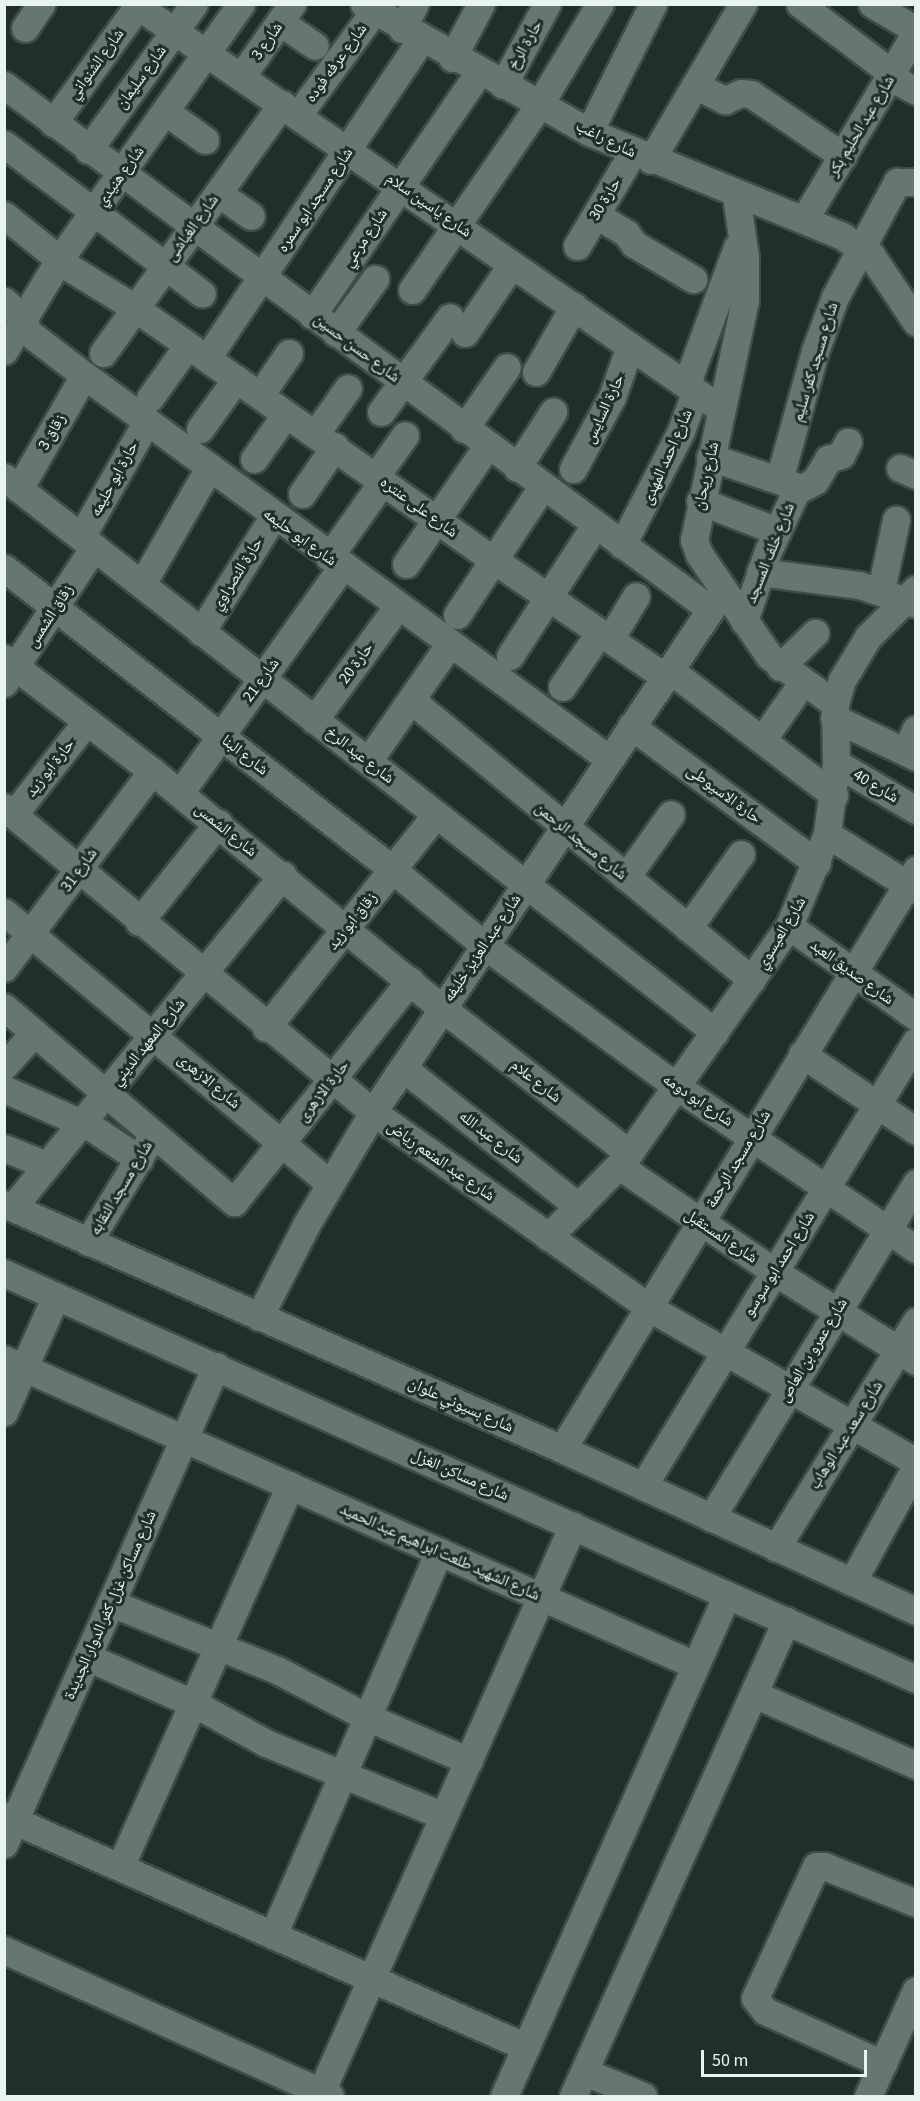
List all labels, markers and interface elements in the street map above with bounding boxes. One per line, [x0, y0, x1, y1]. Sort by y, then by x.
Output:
street label: حارة الرخ [504, 17, 546, 73]
street label: شارع 3 [247, 18, 287, 64]
street label: شارع عرفه فوده [301, 20, 371, 106]
street label: شارع الشنواني [64, 25, 128, 103]
street label: شارع سليمان [112, 41, 170, 113]
street label: شارع عبد الحليم بكر [823, 72, 899, 180]
street label: شارع راغب [573, 116, 639, 162]
street label: شارع هنيدي [92, 142, 148, 210]
street label: شارع مسجد ابو سمره [273, 144, 357, 256]
street label: شارع ياسين سلام [382, 168, 476, 242]
street label: حارة 30 [585, 174, 625, 224]
street label: شارع الغباشى [161, 191, 223, 265]
street label: شارع مرعي [338, 205, 392, 271]
street label: شارع مسجد كفر سليم [788, 300, 842, 424]
street label: شارع حسن حسين [310, 309, 404, 387]
street label: حارة السايس [580, 372, 628, 446]
street label: شارع احمد المهدى [637, 406, 697, 508]
street label: زقاق 3 [34, 411, 70, 453]
street label: حارة ابو حليمه [86, 438, 142, 520]
street label: شارع ريحان [689, 440, 723, 512]
street label: شارع على عنتره [376, 472, 462, 542]
street label: شارع خلف المسجد [741, 500, 799, 606]
street label: شارع ابو حليمه [259, 504, 341, 570]
street label: حارة النصراوي [207, 534, 267, 614]
street label: زقاق الشمس [23, 581, 77, 651]
street label: حارة 20 [335, 639, 377, 687]
street label: شارع 21 [239, 654, 283, 706]
street label: شارع عيد الرخ [322, 722, 398, 788]
street label: شارع البنا [218, 731, 272, 779]
street label: حارة ابو زيد [21, 735, 79, 801]
street label: حارة الاسيوطى [683, 761, 765, 827]
street label: شارع 40 [850, 765, 902, 807]
street label: شارع مسجد الرحمن [531, 798, 631, 884]
street label: شارع الشمس [191, 799, 261, 861]
street label: شارع 31 [57, 844, 101, 896]
street label: زقاق ابو زيد [323, 888, 381, 954]
street label: شارع عبد العزيز خليفه [439, 890, 525, 1006]
street label: شارع العيسوي [752, 893, 810, 973]
street label: شارع صديق العبد [806, 935, 898, 1009]
street label: شارع المعهد الديني [107, 994, 189, 1090]
street label: شارع الازهرى [174, 1049, 244, 1113]
street label: شارع علام [507, 1055, 565, 1107]
street label: حارة الازهرى [293, 1056, 353, 1126]
street label: شارع ابو دومه [659, 1069, 737, 1131]
street label: شارع عبد الله [455, 1106, 527, 1168]
street label: شارع مسجد الرحمة [701, 1107, 775, 1211]
street label: شارع عبد المنعم رياض [383, 1117, 499, 1205]
street label: شارع مسجد النقابه [85, 1137, 157, 1239]
street label: شارع المستقبل [681, 1205, 761, 1267]
street label: شارع احمد ابو سوسو [739, 1208, 819, 1320]
street label: شارع عمرو بن العاص [774, 1295, 852, 1405]
street label: شارع بسيوني علوان [405, 1373, 517, 1437]
street label: شارع سعد عبد الوهاب [805, 1377, 887, 1493]
street label: شارع مساكن الغزل [408, 1445, 512, 1505]
street label: شارع الشهيد طلعت ابراهيم عبد الحميد [337, 1499, 543, 1605]
street label: شارع مساكن غزل كفر الدوار الجديدة [60, 1507, 160, 1703]
scale bar [704, 2038, 870, 2076]
text: 50 m [712, 2048, 748, 2073]

